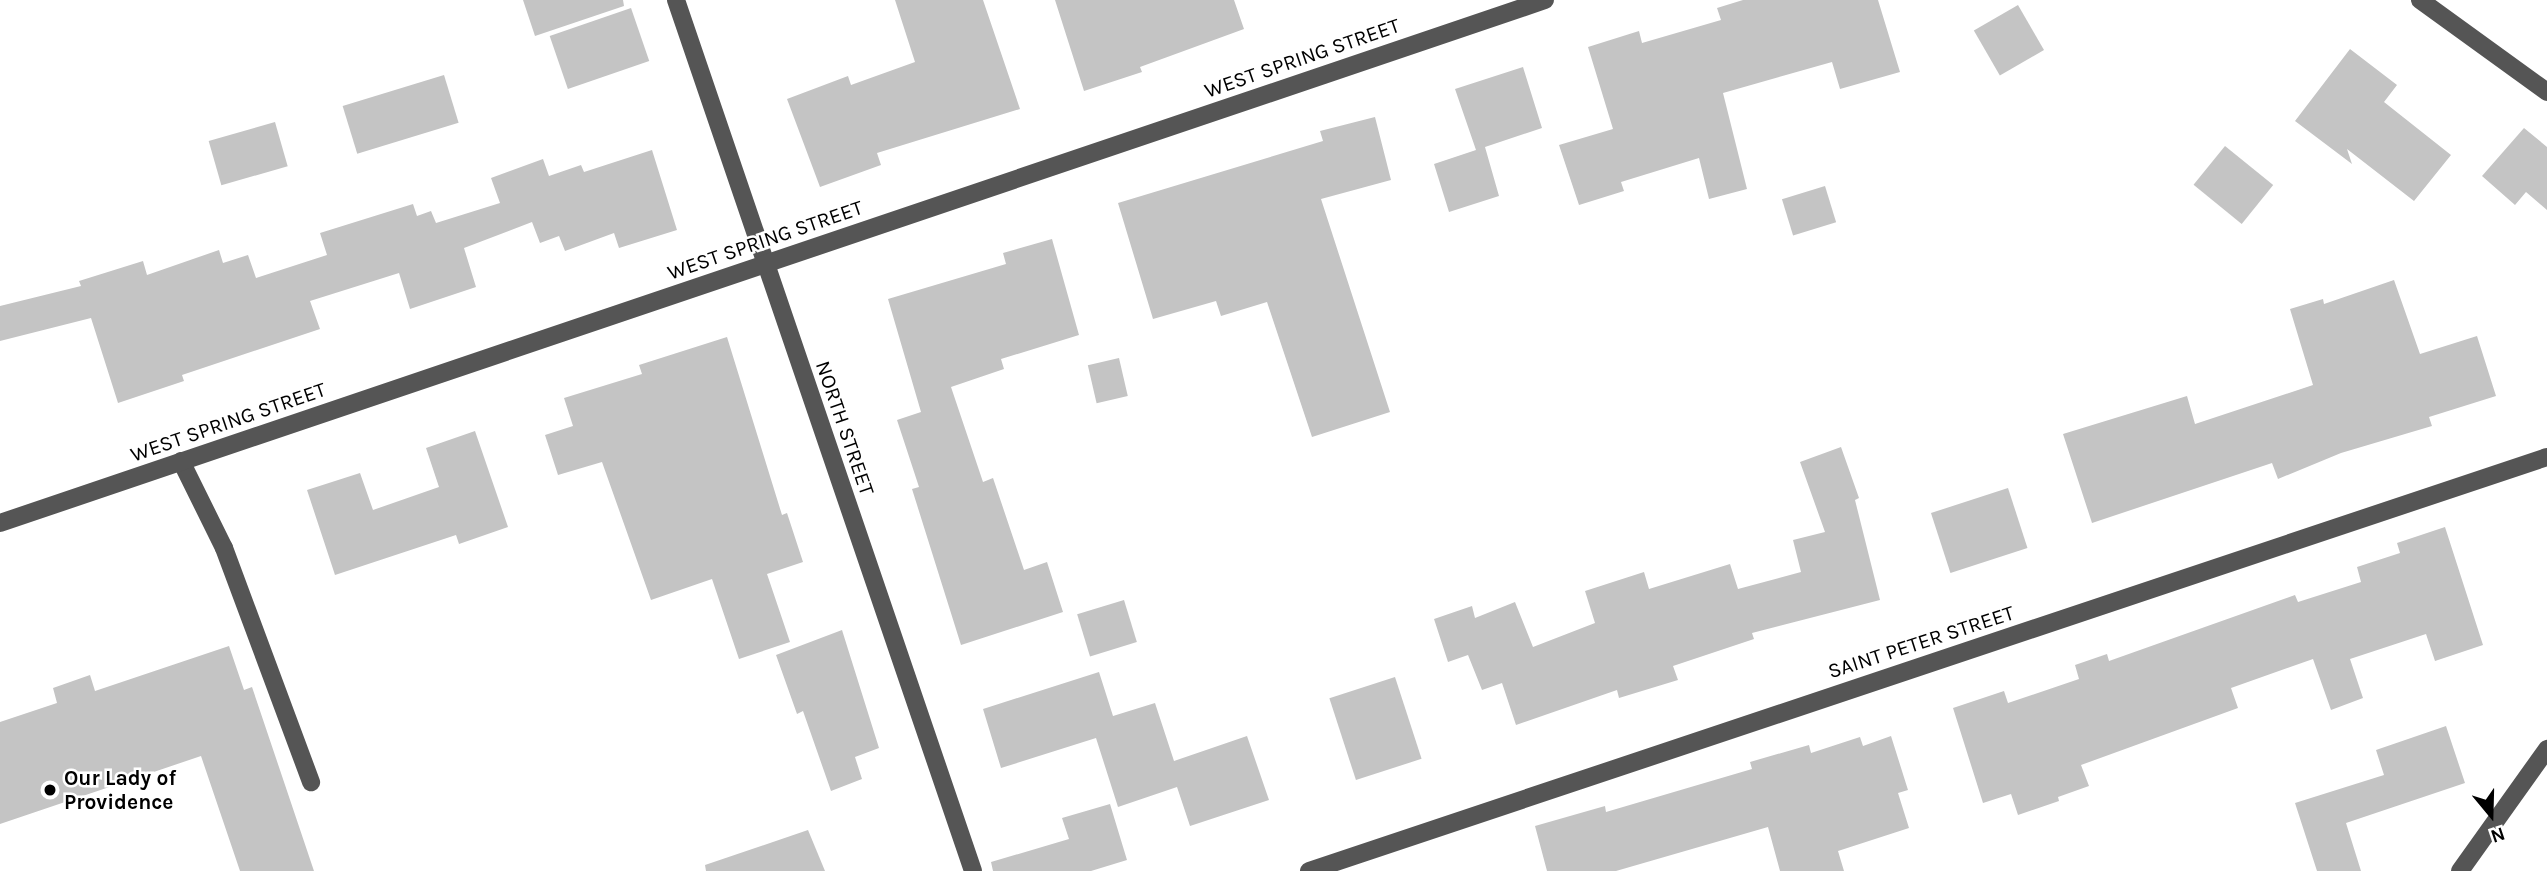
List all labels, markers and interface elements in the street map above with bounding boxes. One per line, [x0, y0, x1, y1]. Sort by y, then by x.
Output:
street label: WEST SPRING STREET [1201, 13, 1403, 103]
street label: WEST SPRING STREET [664, 195, 866, 285]
street label: NORTH STREET [810, 357, 880, 499]
street label: WEST SPRING STREET [127, 377, 329, 467]
street label: SAINT PETER STREET [1825, 600, 2017, 684]
place label: Our Lady of Providence [64, 765, 176, 815]
north arrow [2456, 780, 2526, 850]
marker: Our Lady of Providence [42, 782, 58, 798]
text: N [2488, 822, 2508, 847]

